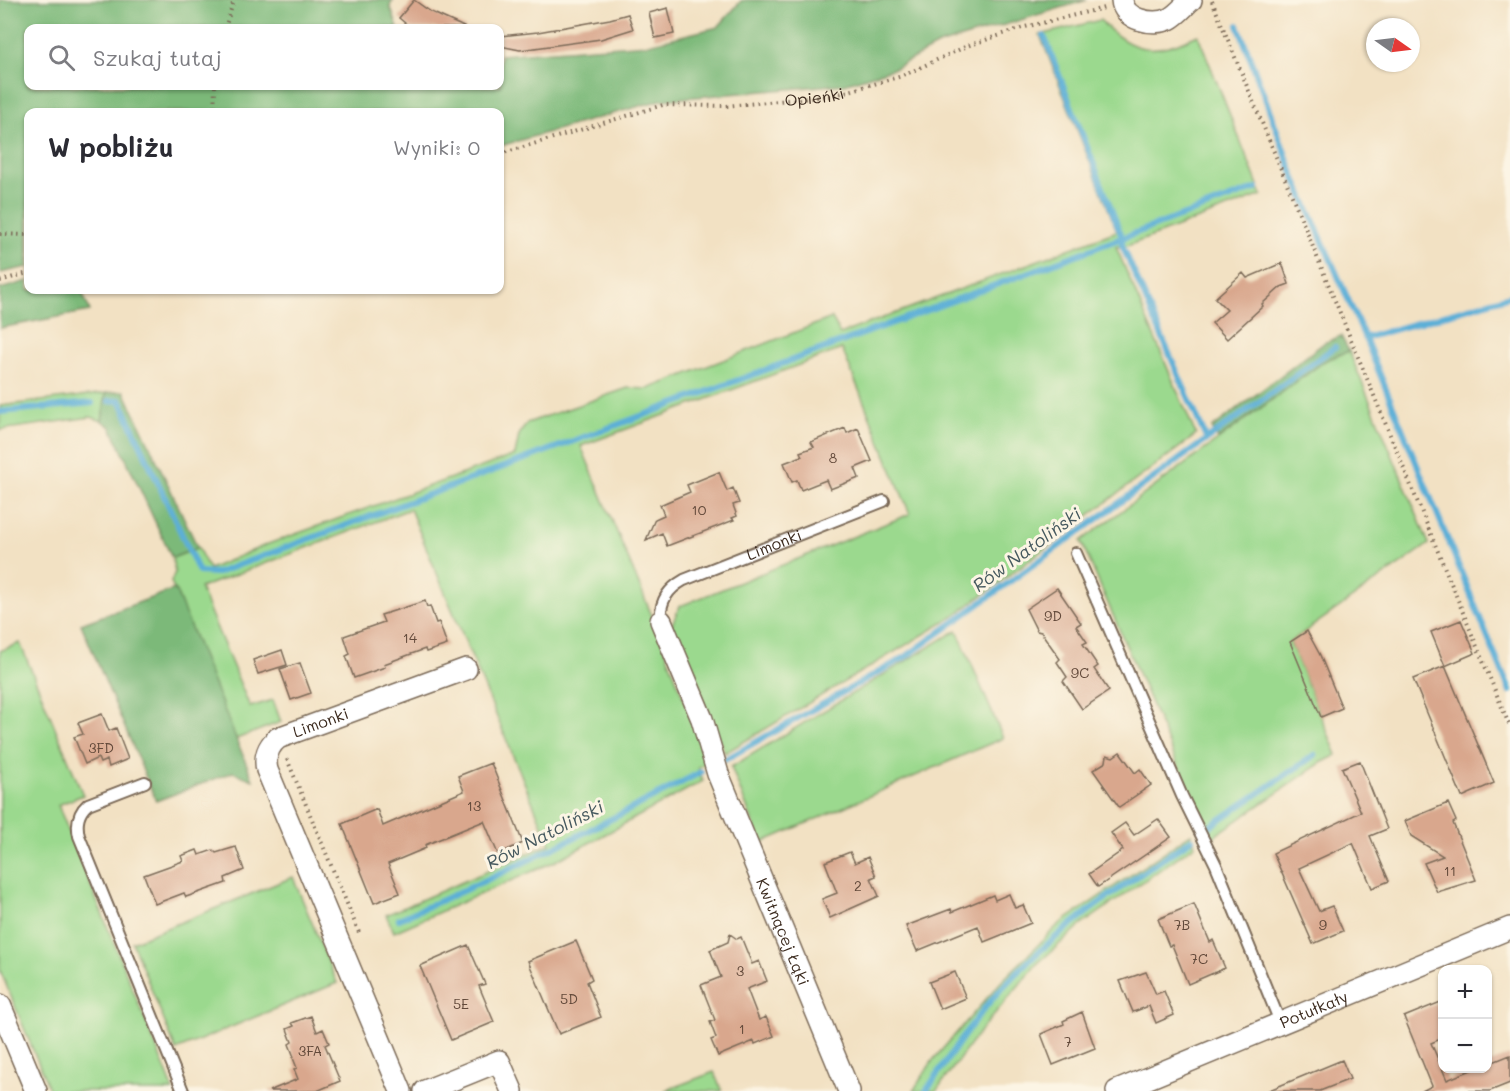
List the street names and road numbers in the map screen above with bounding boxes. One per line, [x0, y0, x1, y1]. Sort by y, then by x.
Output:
street label: Opieńki [784, 82, 846, 110]
street label: Limonki [743, 524, 805, 564]
street label: Limonki [290, 702, 351, 742]
street label: Kwitnącej Łąki [752, 874, 815, 988]
street label: Potułkały [1276, 985, 1351, 1032]

